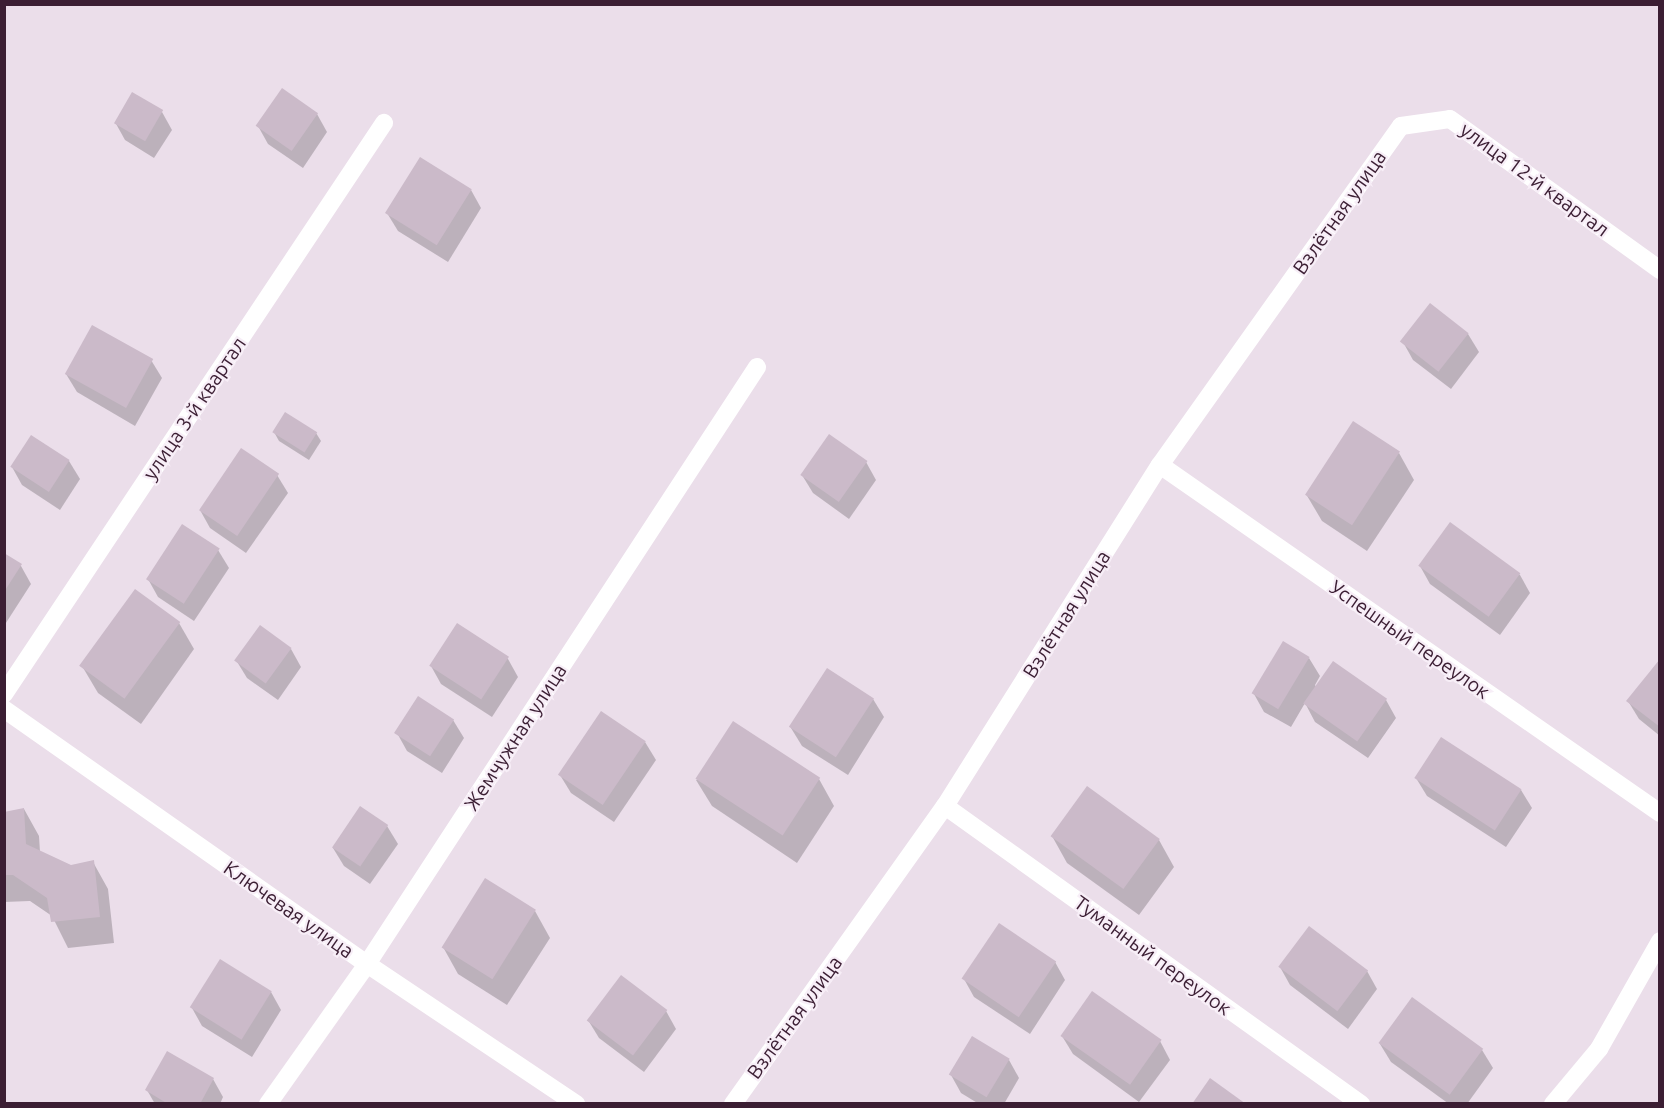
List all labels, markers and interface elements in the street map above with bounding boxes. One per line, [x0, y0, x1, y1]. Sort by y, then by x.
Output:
street label: улица 12-й квартал [1456, 117, 1614, 241]
street label: Взлётная улица [1287, 145, 1391, 279]
street label: улица 3-й квартал [137, 332, 251, 484]
street label: Взлётная улица [1017, 546, 1115, 682]
street label: Успешный переулок [1325, 575, 1495, 703]
street label: Жемчужная улица [459, 659, 571, 815]
street label: Ключевая улица [219, 855, 359, 963]
street label: Туманный переулок [1070, 890, 1236, 1020]
street label: Взлётная улица [741, 951, 847, 1083]

